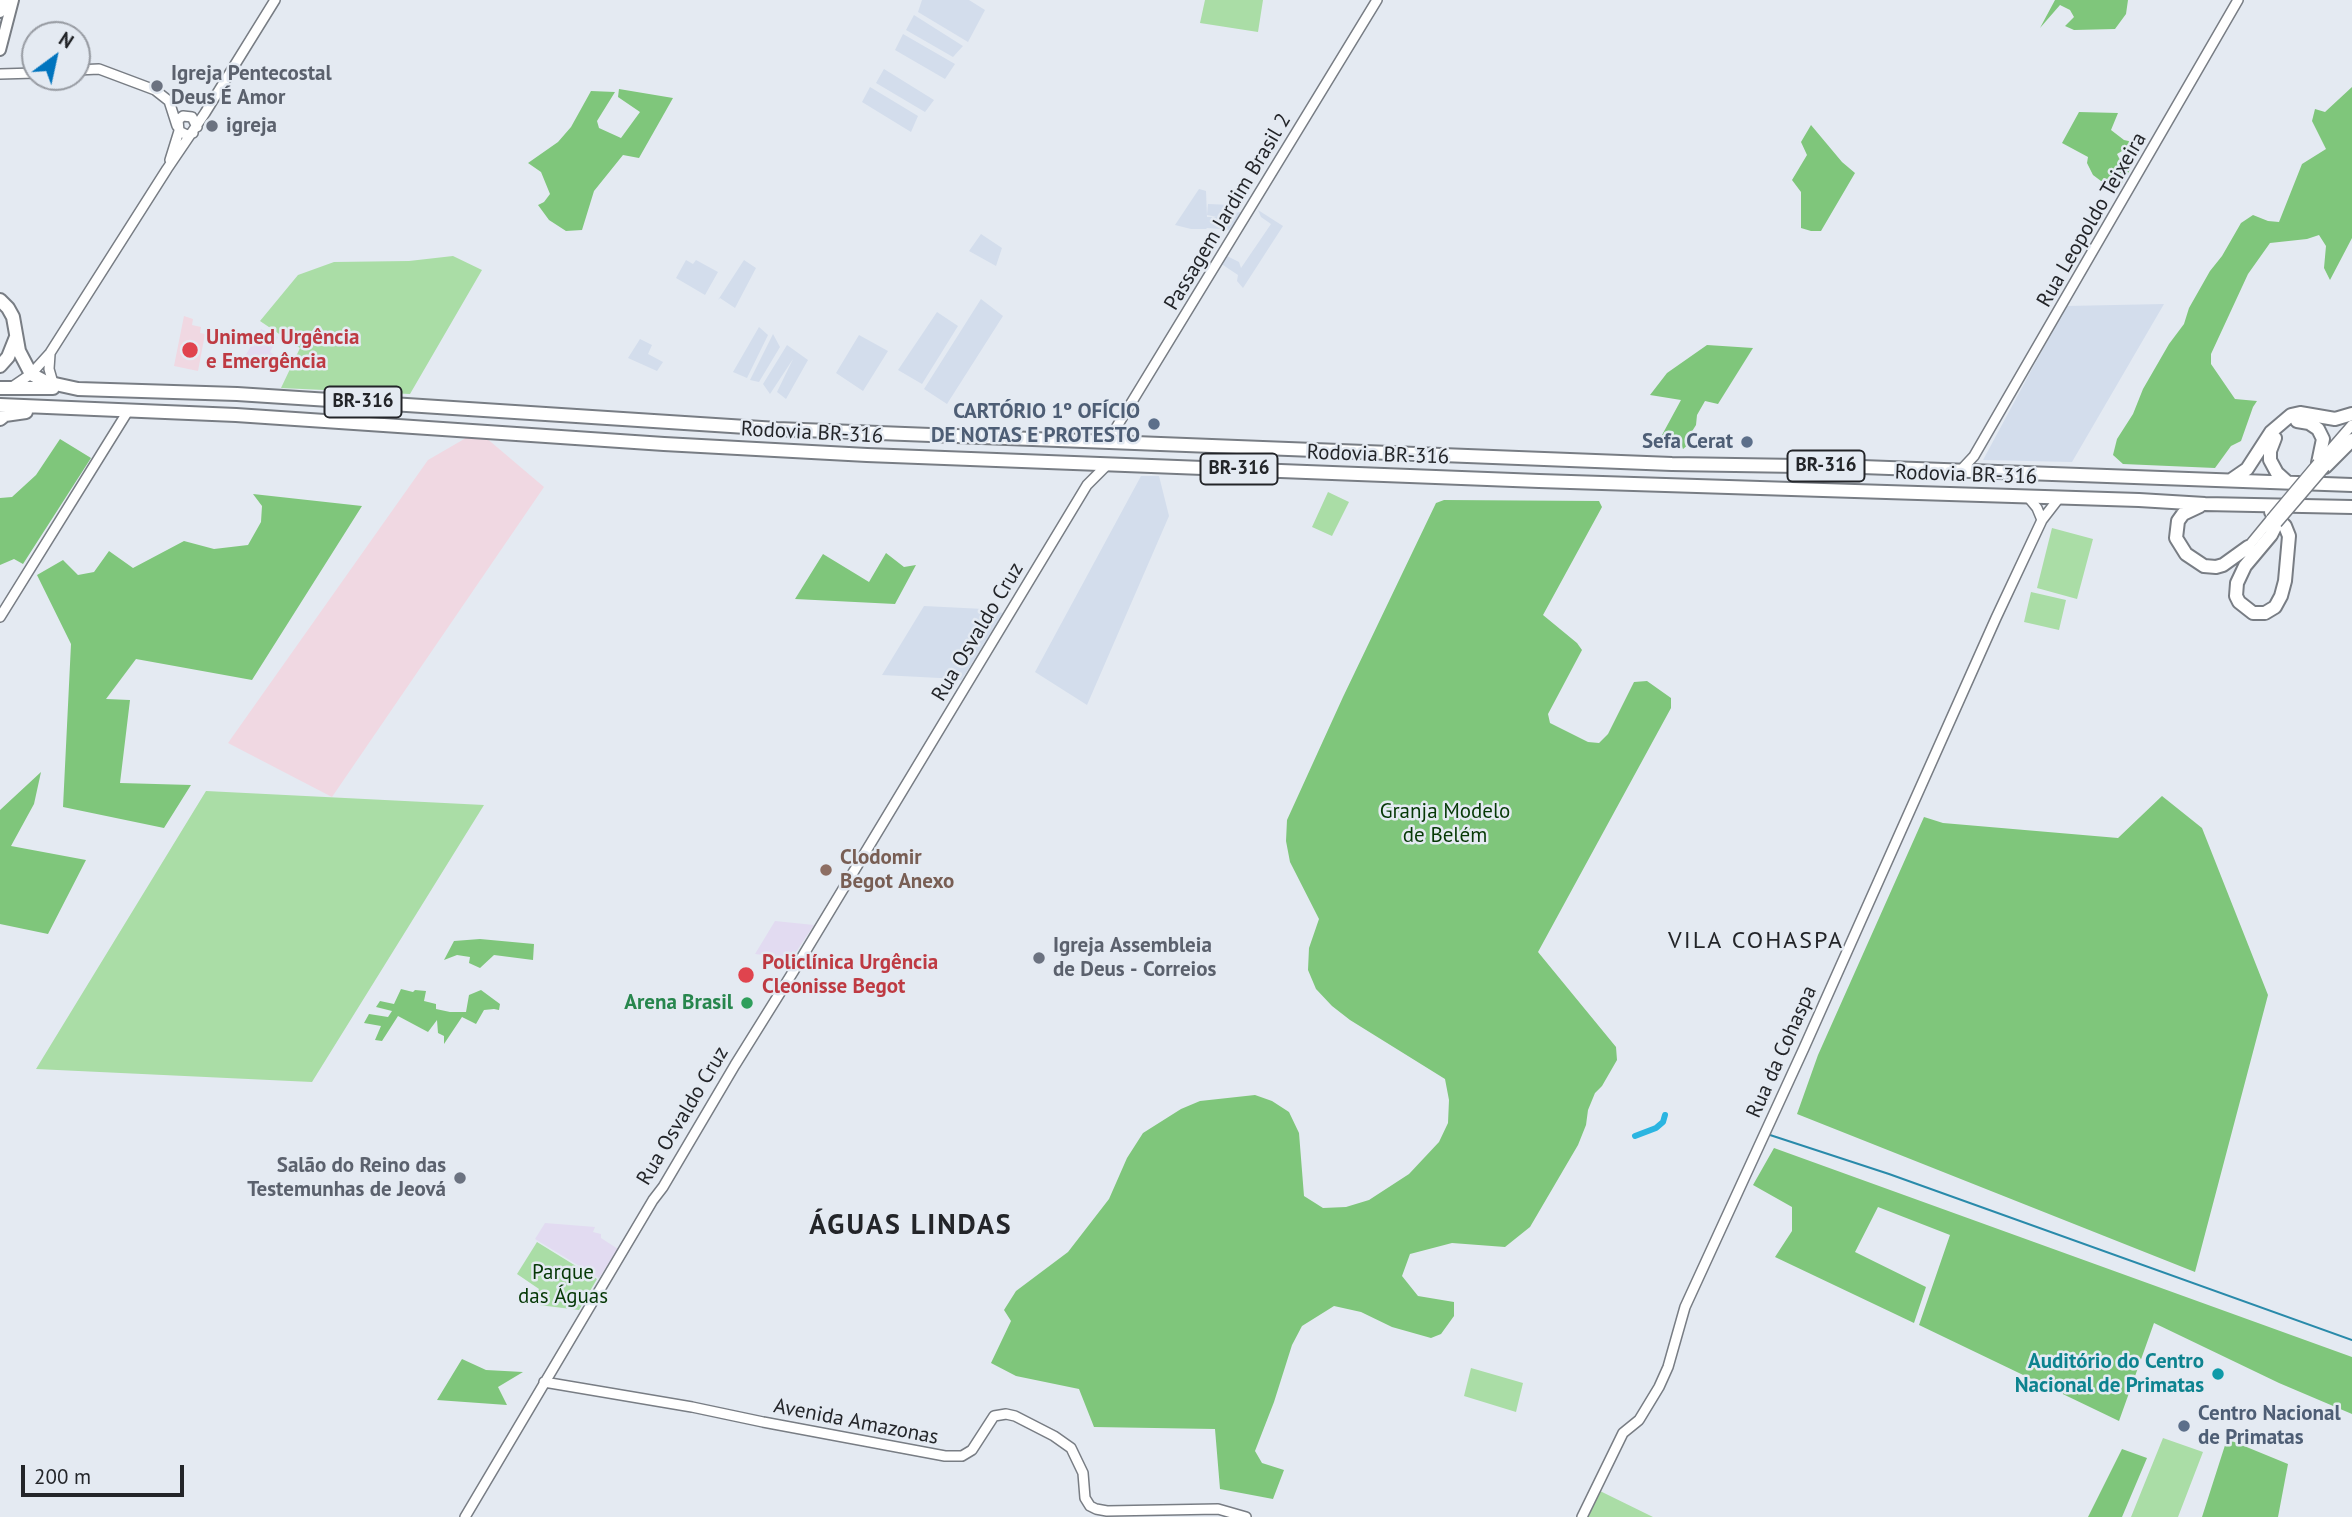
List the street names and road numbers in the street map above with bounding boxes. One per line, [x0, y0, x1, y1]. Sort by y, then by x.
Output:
street label: Passagem Jardim Brasil 2 [1159, 109, 1297, 315]
street label: Rua Leopoldo Teixeira [2032, 128, 2152, 312]
road number: BR-316 [324, 386, 402, 418]
street label: Rodovia BR-316 [740, 417, 884, 449]
street label: Rodovia BR-316 [1306, 440, 1450, 470]
road number: BR-316 [1787, 450, 1864, 481]
road number: BR-316 [1200, 454, 1278, 484]
street label: Rodovia BR-316 [1894, 460, 2038, 490]
street label: Rua Osvaldo Cruz [927, 558, 1029, 706]
street label: Rua da Cohaspa [1742, 982, 1822, 1122]
street label: Rua Osvaldo Cruz [632, 1042, 734, 1190]
street label: Avenida Amazonas [771, 1394, 941, 1450]

